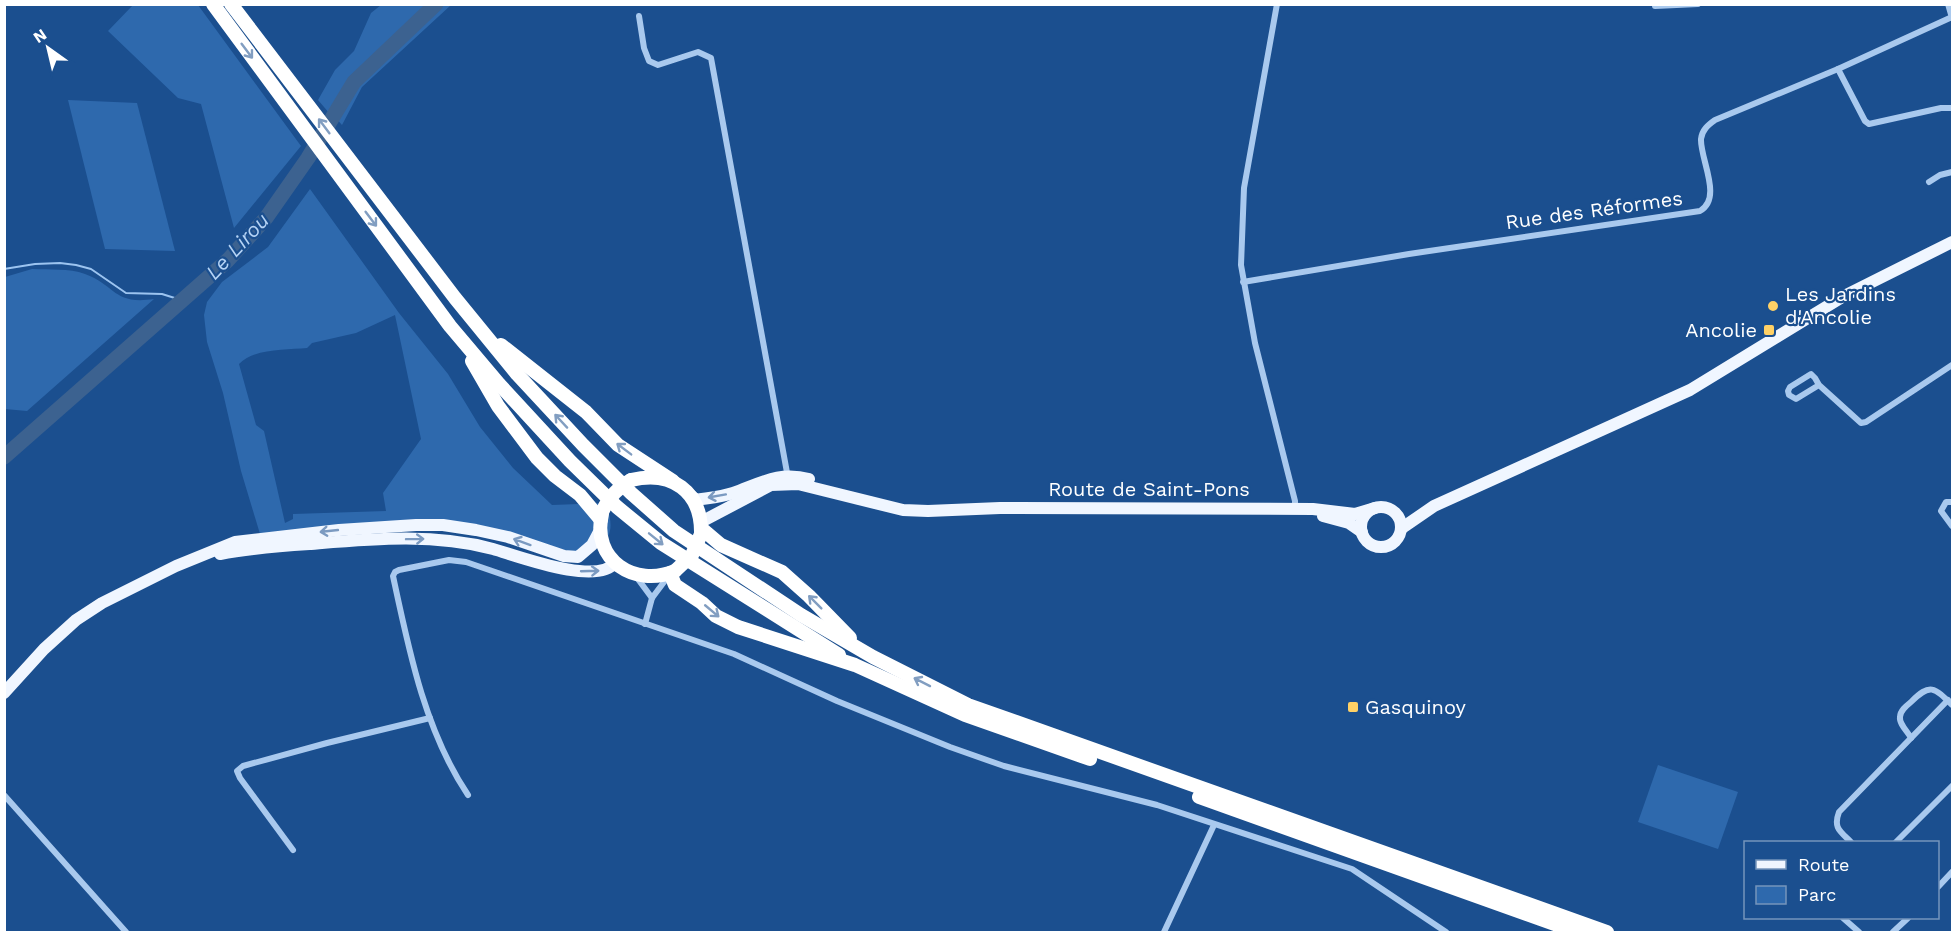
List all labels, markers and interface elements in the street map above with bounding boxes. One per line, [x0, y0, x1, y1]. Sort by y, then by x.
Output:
north arrow [18, 18, 78, 78]
text: N [30, 25, 50, 47]
one-way arrow [241, 43, 254, 59]
one-way arrow [318, 118, 330, 134]
street label: Rue des Réformes [1504, 186, 1684, 234]
water label: Le Lirou [200, 208, 274, 284]
one-way arrow [365, 210, 377, 226]
place label: Les Jardins d'Ancolie [1785, 282, 1896, 329]
marker: Les Jardins d'Ancolie [1766, 299, 1780, 313]
place label: Ancolie [1685, 318, 1757, 342]
marker: Ancolie [1762, 323, 1776, 337]
one-way arrow [554, 414, 568, 429]
one-way arrow [616, 442, 632, 455]
street label: Route de Saint-Pons [1048, 477, 1250, 501]
one-way arrow [708, 491, 727, 502]
one-way arrow [320, 526, 340, 537]
one-way arrow [648, 532, 664, 545]
one-way arrow [404, 533, 424, 545]
one-way arrow [513, 536, 532, 547]
one-way arrow [580, 565, 600, 576]
one-way arrow [808, 595, 823, 610]
one-way arrow [704, 604, 719, 618]
one-way arrow [913, 675, 931, 687]
place label: Gasquinoy [1365, 695, 1467, 719]
marker: Gasquinoy [1346, 700, 1360, 714]
legend [1744, 841, 1939, 919]
text: Route [1798, 854, 1850, 875]
text: Parc [1798, 884, 1836, 905]

